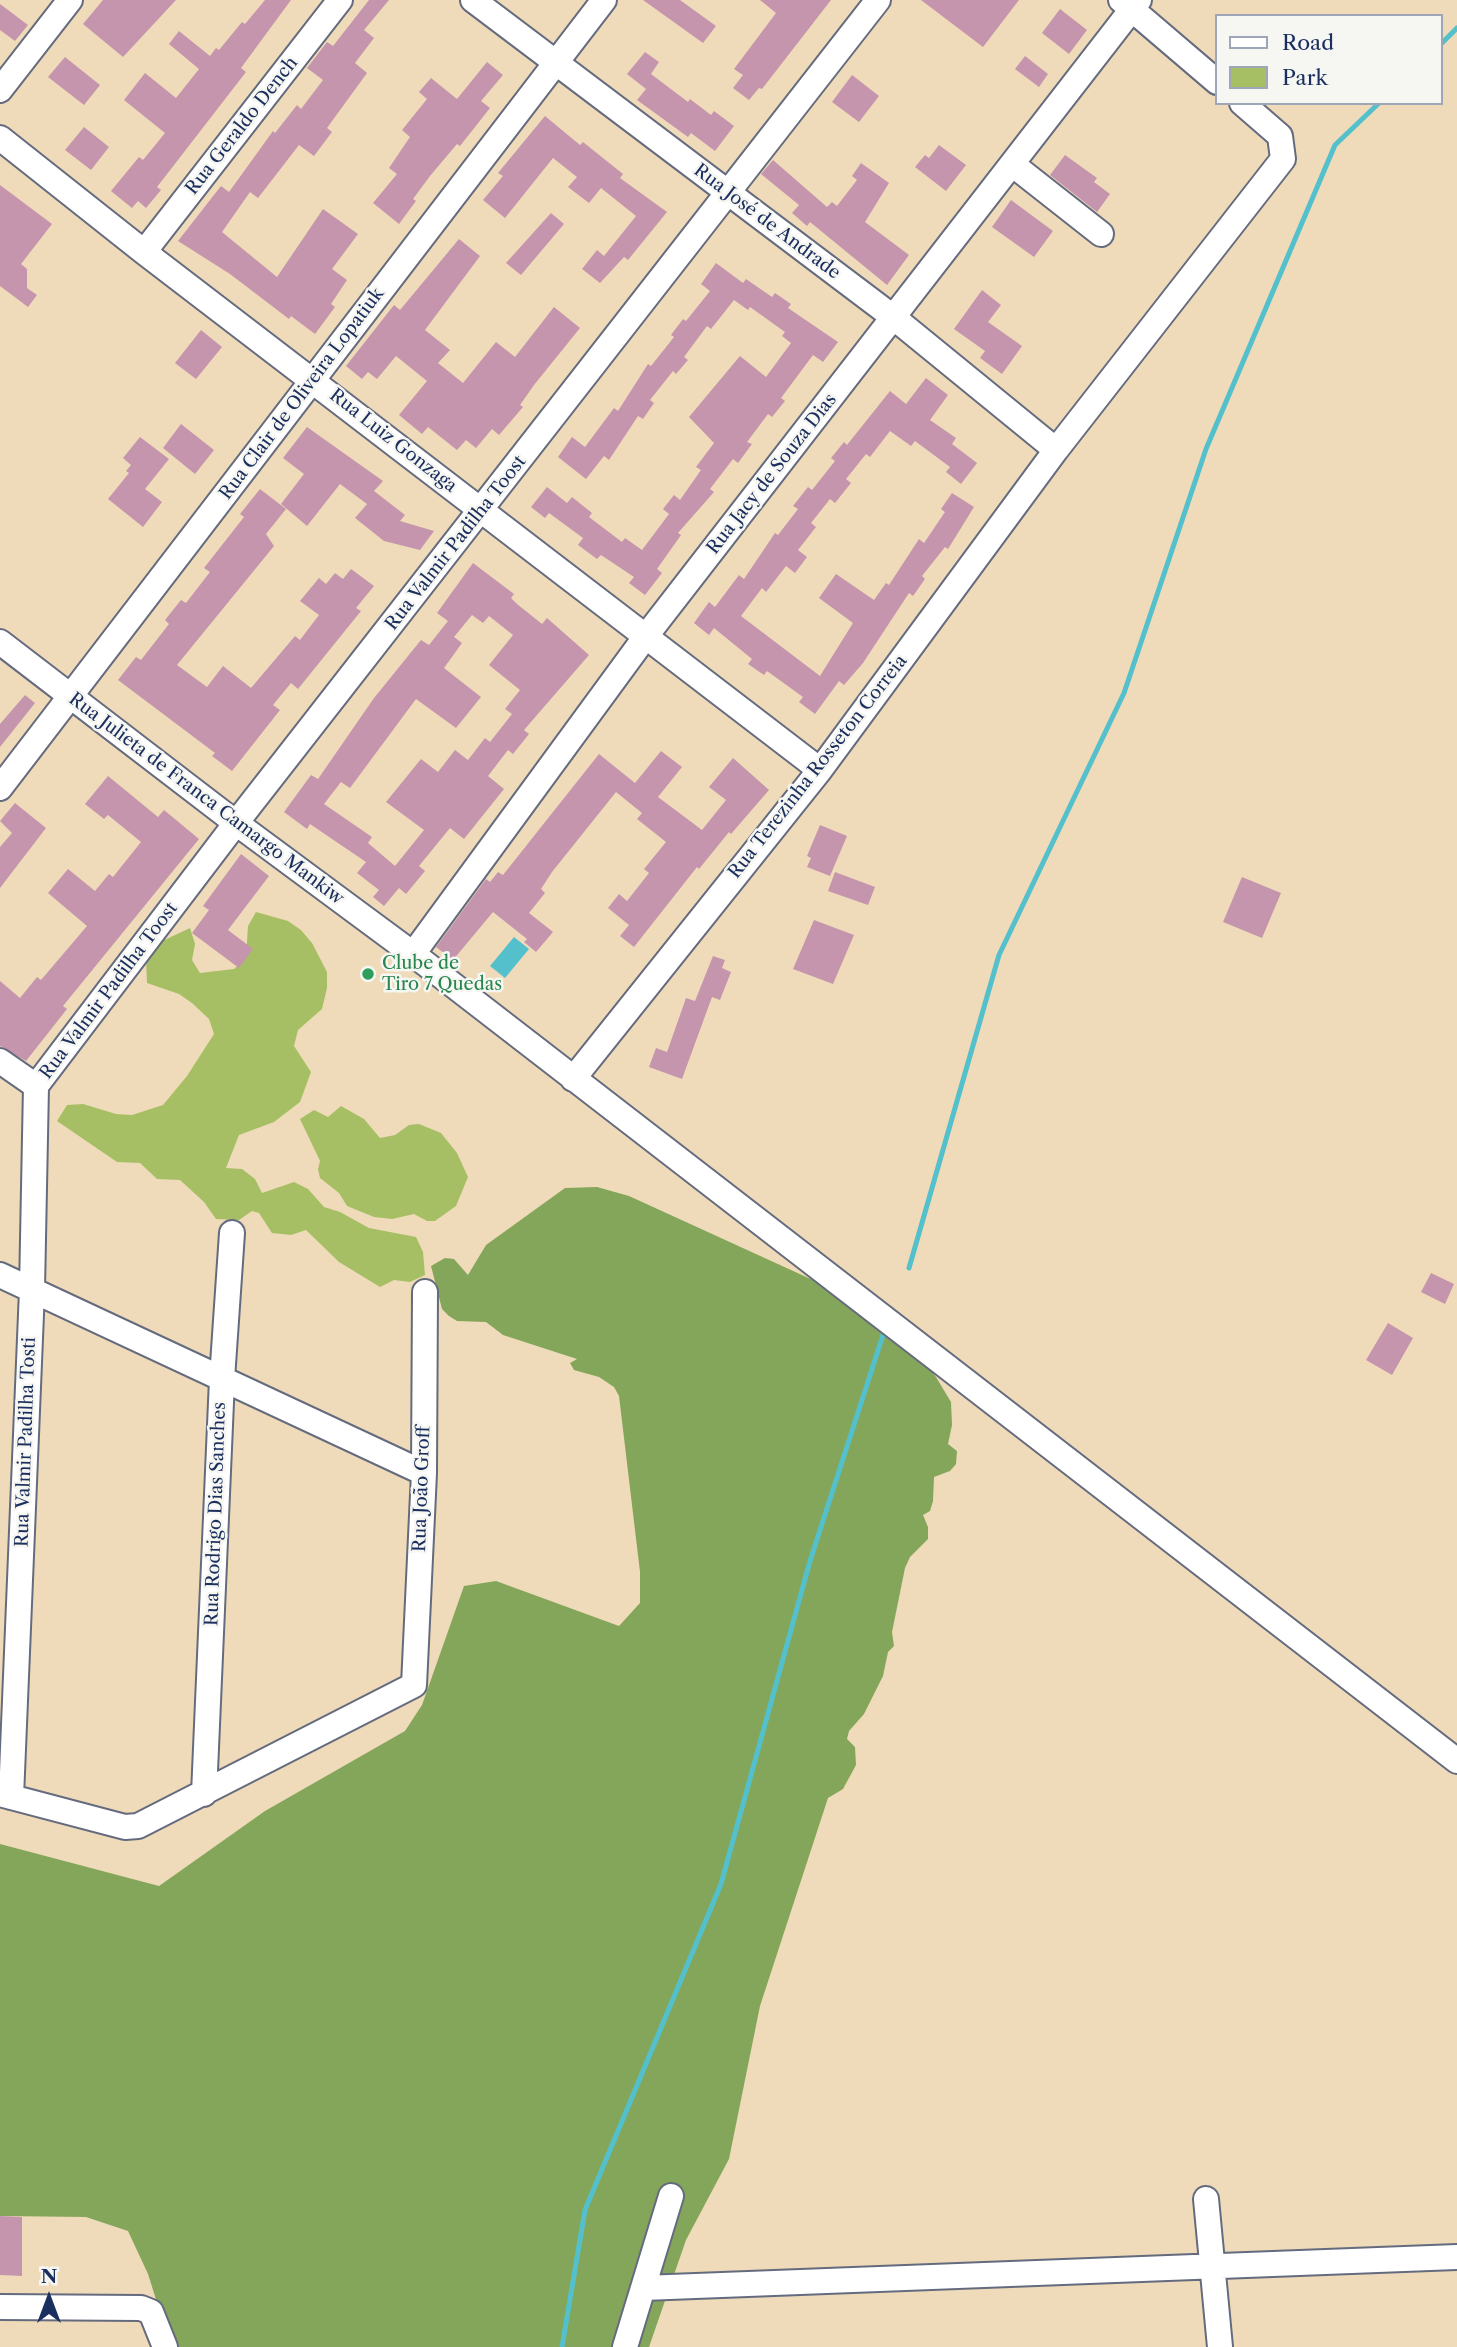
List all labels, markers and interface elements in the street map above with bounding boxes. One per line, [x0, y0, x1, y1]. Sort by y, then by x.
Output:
legend [1216, 14, 1443, 105]
text: Road [1282, 30, 1334, 55]
street label: Rua Geraldo Dench [181, 53, 303, 199]
text: Park [1282, 65, 1328, 90]
street label: Rua José de Andrade [689, 160, 845, 284]
street label: Rua Clair de Oliveira Lopatiuk [215, 284, 389, 504]
street label: Rua Luiz Gonzaga [325, 385, 461, 497]
street label: Rua Jacy de Souza Dias [703, 389, 841, 559]
street label: Rua Valmir Padilha Toost [381, 451, 531, 635]
street label: Rua Terezinha Rosseton Correia [724, 651, 912, 883]
street label: Rua Julieta de Franca Camargo Mankiw [64, 688, 348, 910]
street label: Rua Valmir Padilha Toost [35, 898, 183, 1084]
place label: Clube de Tiro 7 Quedas [382, 953, 502, 996]
marker: Clube de Tiro 7 Quedas [360, 966, 376, 982]
street label: Rua Valmir Padilha Tosti [12, 1337, 40, 1547]
street label: Rua Rodrigo Dias Sanches [201, 1402, 231, 1626]
street label: Rua João Groff [409, 1426, 435, 1552]
north arrow [14, 2263, 84, 2333]
text: N [41, 2265, 57, 2288]

